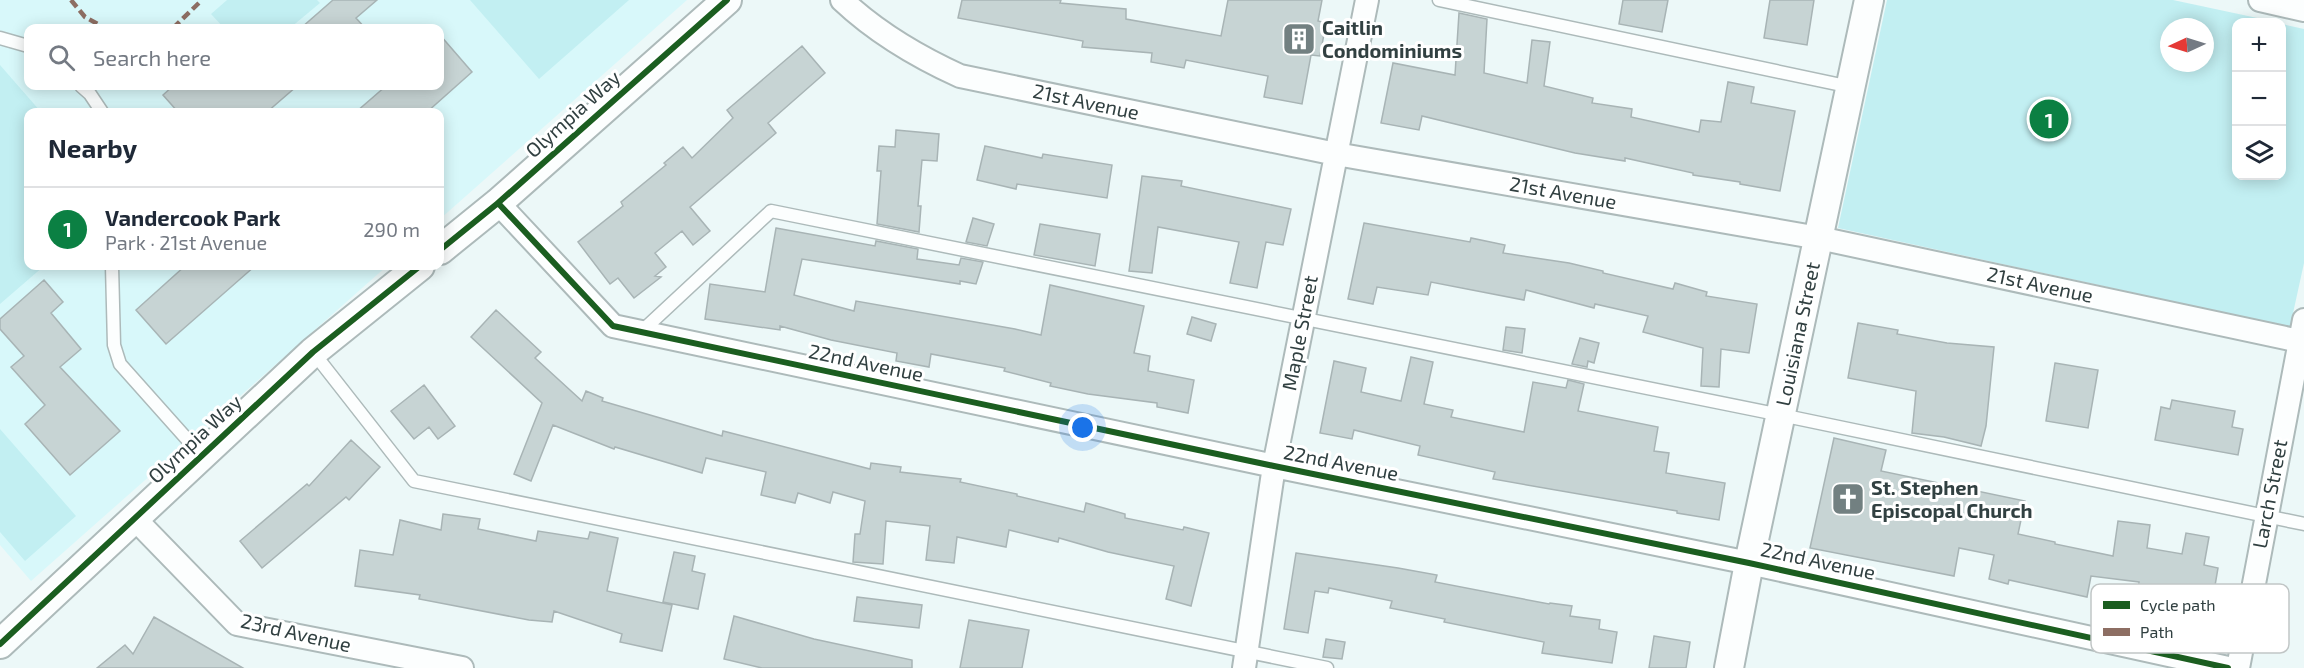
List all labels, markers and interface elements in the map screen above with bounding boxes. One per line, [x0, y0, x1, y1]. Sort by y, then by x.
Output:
place label: Caitlin Condominiums [1322, 15, 1462, 62]
north arrow [2160, 18, 2214, 72]
map controls [2232, 18, 2286, 180]
button: + [2232, 18, 2286, 72]
building icon: Caitlin Condominiums [1281, 21, 1317, 57]
search box [24, 24, 444, 90]
icon: search [45, 41, 78, 74]
text: Search here [93, 44, 211, 70]
street label: Olympia Way [520, 64, 625, 162]
button: − [2232, 72, 2286, 126]
street label: 21st Avenue [1031, 78, 1142, 124]
pin: 1 [2030, 96, 2068, 142]
button: layers [2232, 126, 2286, 180]
text: Nearby [48, 132, 137, 163]
street label: 21st Avenue [1508, 171, 1618, 213]
text: Vandercook Park [105, 204, 281, 230]
text: 1 [63, 217, 72, 241]
text: 290 m [363, 217, 420, 241]
text: Park · 21st Avenue [105, 230, 267, 254]
street label: Louisiana Street [1770, 259, 1824, 408]
street label: 21st Avenue [1985, 261, 2096, 307]
street label: Maple Street [1276, 273, 1322, 392]
street label: 22nd Avenue [807, 338, 926, 386]
street label: Olympia Way [143, 389, 246, 488]
your location [1068, 413, 1097, 442]
street label: Larch Street [2247, 437, 2291, 550]
street label: 22nd Avenue [1282, 439, 1401, 485]
place label: St. Stephen Episcopal Church [1871, 475, 2033, 522]
church icon: St. Stephen Episcopal Church [1830, 481, 1866, 517]
street label: 22nd Avenue [1759, 536, 1878, 584]
legend [2091, 584, 2289, 653]
text: Cycle path [2140, 595, 2216, 614]
street label: 23rd Avenue [239, 608, 354, 656]
text: Path [2140, 622, 2174, 641]

